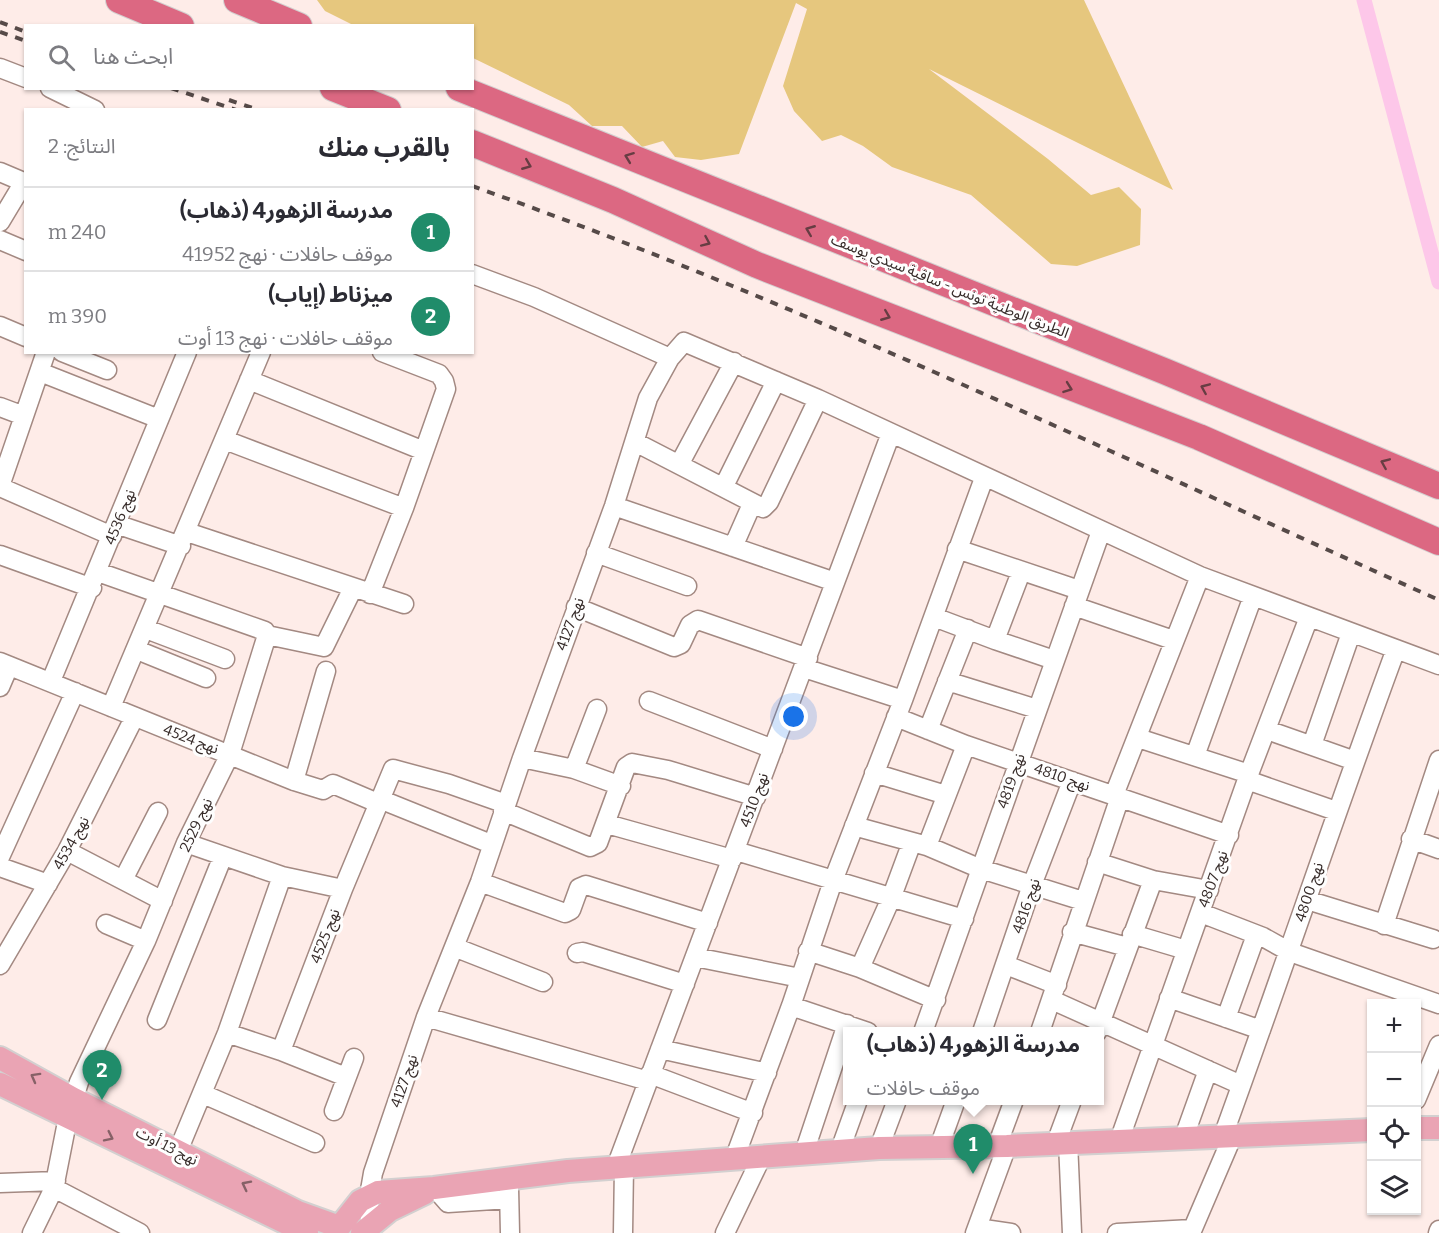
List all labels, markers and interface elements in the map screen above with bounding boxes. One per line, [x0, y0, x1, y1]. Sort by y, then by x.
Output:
search box [24, 24, 474, 90]
icon: search [45, 41, 78, 74]
text: ابحث هنا [93, 43, 173, 70]
text: بالقرب منك [319, 132, 450, 163]
text: النتائج: 2 [48, 134, 116, 158]
one-way arrow [624, 152, 635, 165]
one-way arrow [521, 158, 532, 170]
text: مدرسة الزهور4 (ذهاب) [180, 197, 393, 224]
text: 240 m [48, 220, 106, 244]
text: 1 [426, 220, 435, 244]
one-way arrow [805, 225, 816, 237]
street label: الطريق الوطنية تونس - ساقية سيدي يوسف [828, 230, 1071, 344]
one-way arrow [700, 235, 711, 247]
text: موقف حافلات · نهج 41952 [182, 242, 393, 266]
text: ميزناط (إياب) [268, 281, 393, 308]
text: 390 m [48, 304, 107, 328]
text: 2 [425, 304, 436, 328]
one-way arrow [880, 309, 891, 321]
text: موقف حافلات · نهج 13 أوت [178, 326, 393, 350]
one-way arrow [1061, 381, 1072, 393]
one-way arrow [1201, 383, 1212, 395]
one-way arrow [1381, 458, 1392, 470]
street label: نهج 4536 [101, 487, 142, 548]
street label: نهج 4127 [552, 595, 591, 654]
your location [779, 702, 808, 731]
street label: نهج 4524 [160, 720, 221, 761]
street label: نهج 4819 [993, 751, 1032, 812]
street label: نهج 4810 [1031, 759, 1092, 798]
street label: نهج 4510 [736, 770, 775, 831]
street label: نهج 2529 [176, 795, 219, 856]
street label: نهج 4534 [49, 813, 96, 874]
street label: نهج 4807 [1194, 848, 1234, 911]
street label: نهج 4800 [1291, 860, 1330, 925]
street label: نهج 4816 [1008, 876, 1047, 937]
street label: نهج 4525 [306, 906, 346, 967]
map controls [1367, 999, 1421, 1215]
button: + [1367, 999, 1421, 1053]
popup [843, 1027, 1104, 1105]
text: مدرسة الزهور4 (ذهاب) [867, 1031, 1080, 1058]
pin: 2 [82, 1050, 122, 1100]
street label: نهج 4127 [387, 1052, 424, 1111]
button: − [1367, 1053, 1421, 1107]
one-way arrow [31, 1073, 41, 1084]
text: موقف حافلات [867, 1076, 980, 1100]
button: locate [1367, 1107, 1421, 1161]
street label: نهج 13 أوت [132, 1123, 201, 1172]
pin: 1 [954, 1124, 992, 1174]
one-way arrow [103, 1130, 114, 1142]
button: layers [1367, 1161, 1421, 1215]
one-way arrow [241, 1181, 252, 1193]

